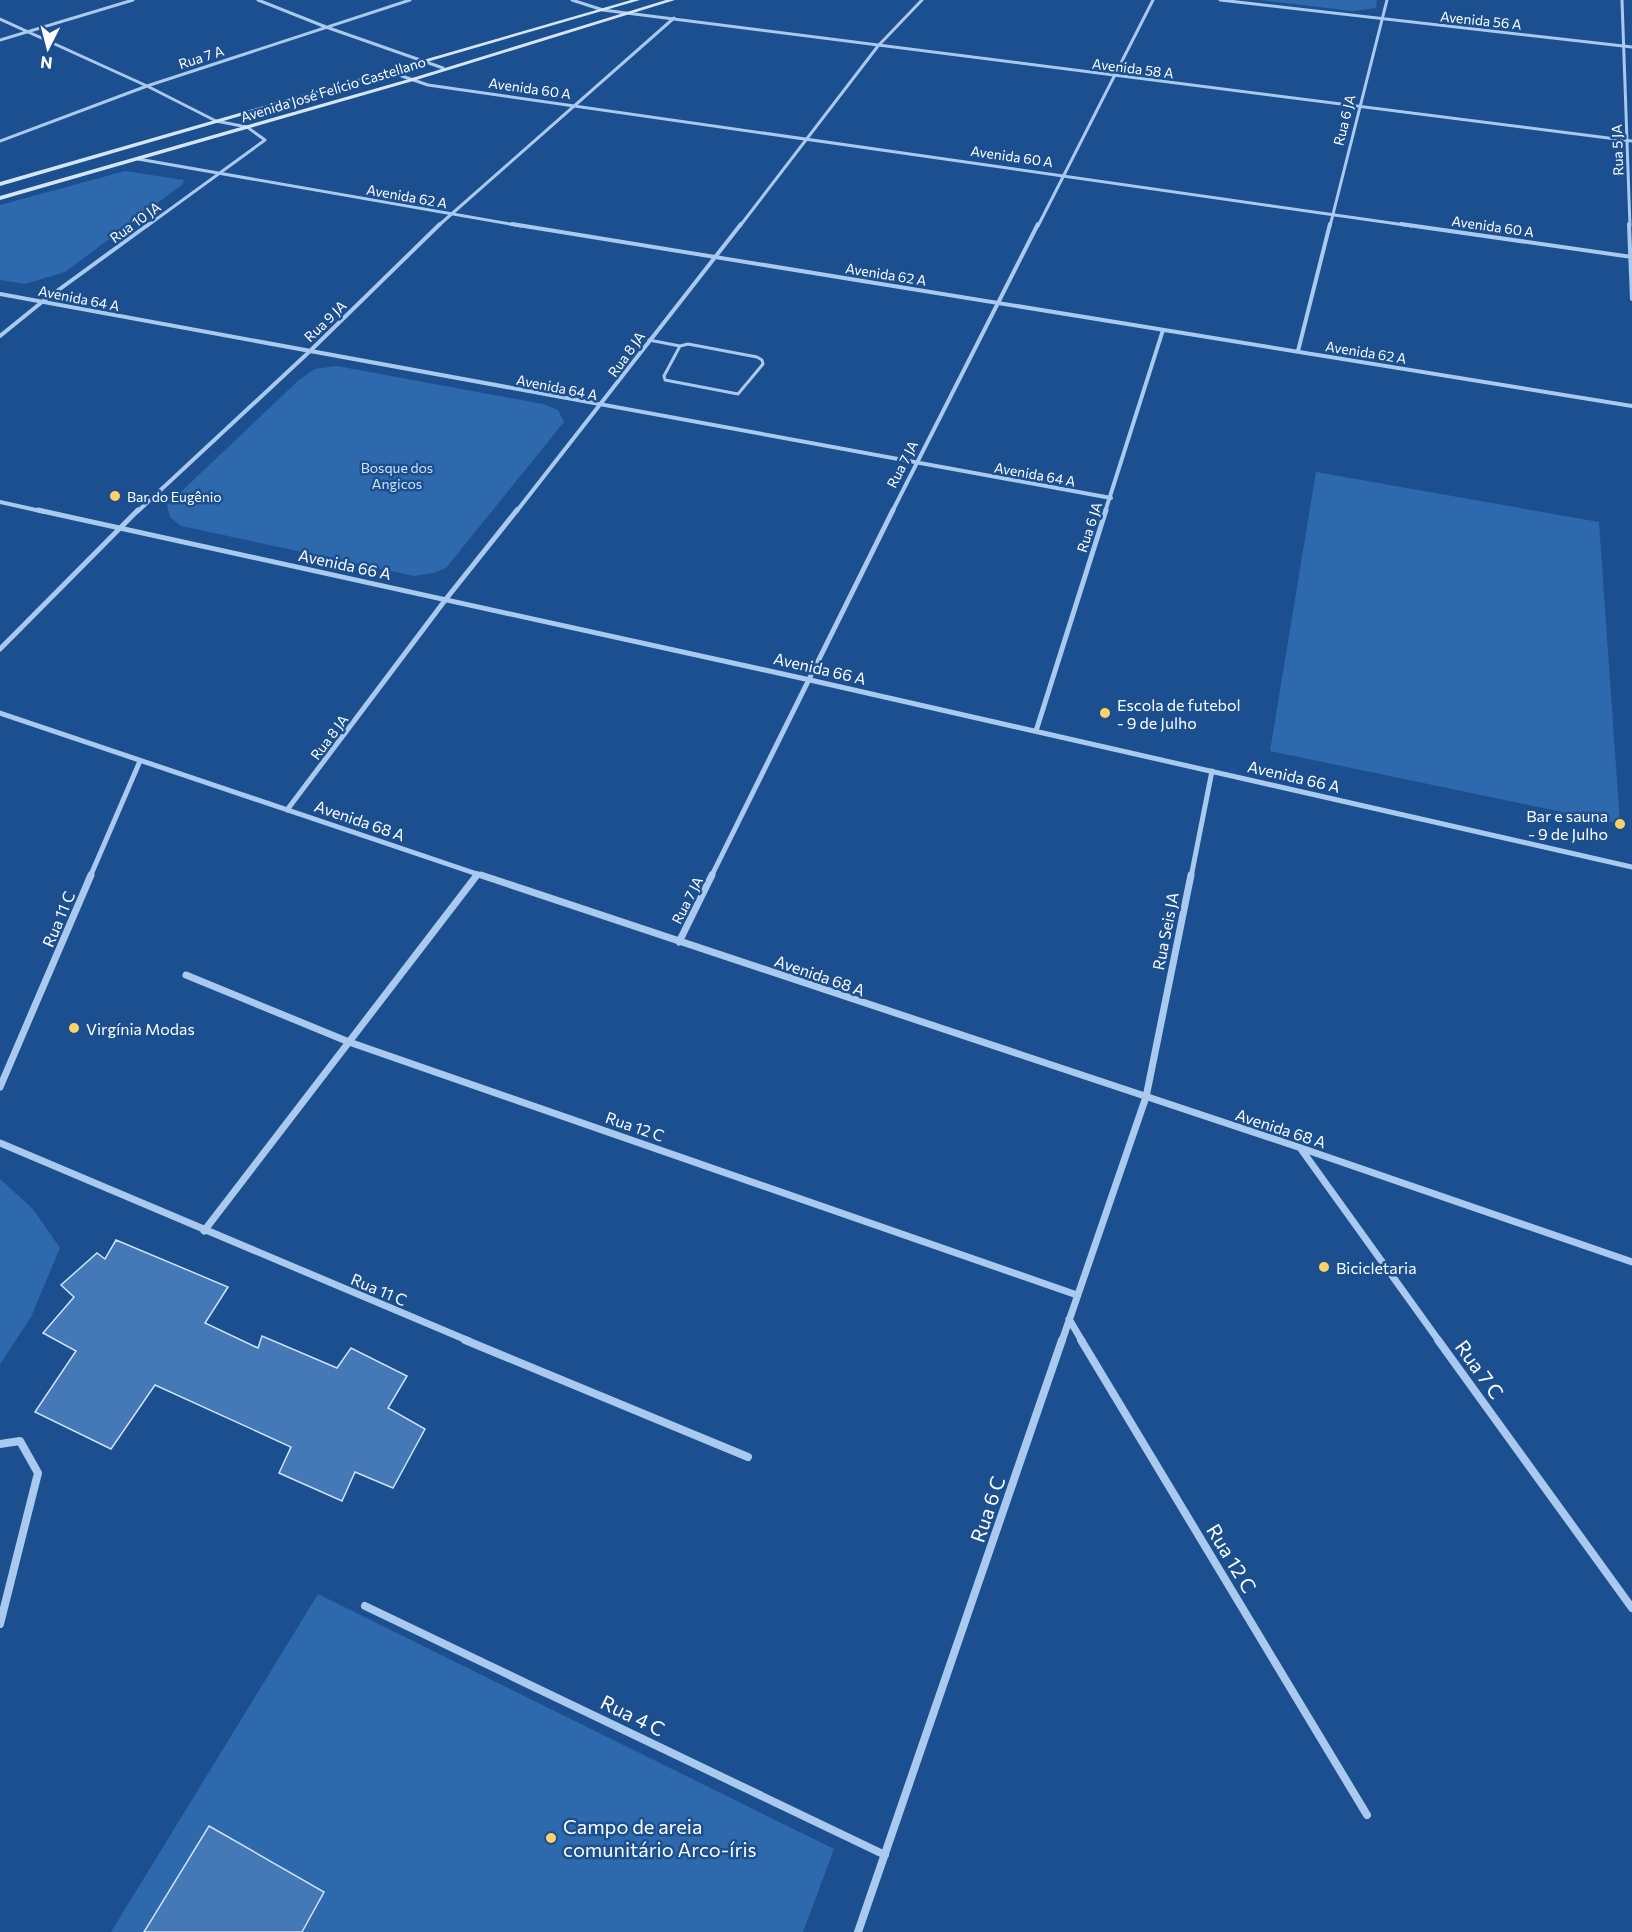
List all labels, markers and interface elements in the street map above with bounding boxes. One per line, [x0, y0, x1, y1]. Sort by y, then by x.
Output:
street label: Avenida 56 A [1439, 7, 1523, 33]
north arrow [18, 18, 78, 78]
street label: Rua 7 A [176, 42, 226, 72]
text: N [39, 53, 53, 73]
street label: Avenida José Felício Castellano [238, 53, 428, 125]
street label: Avenida 58 A [1091, 55, 1175, 81]
street label: Avenida 60 A [488, 74, 573, 102]
street label: Rua 6 JA [1329, 92, 1359, 147]
street label: Rua 5 JA [1608, 124, 1626, 176]
street label: Avenida 60 A [970, 142, 1055, 170]
street label: Avenida 62 A [365, 181, 449, 212]
street label: Rua 10 JA [106, 198, 164, 246]
street label: Avenida 60 A [1451, 212, 1536, 240]
street label: Avenida 62 A [844, 259, 928, 289]
street label: Avenida 64 A [37, 282, 121, 314]
street label: Rua 9 JA [300, 297, 350, 345]
street label: Rua 8 JA [604, 328, 648, 380]
street label: Avenida 62 A [1324, 337, 1408, 367]
street label: Avenida 64 A [515, 371, 599, 403]
street label: Rua 7 JA [883, 437, 921, 491]
street label: Avenida 64 A [993, 458, 1077, 490]
park label: Bosque dos Angicos [361, 459, 433, 492]
place label: Bar do Eugênio [127, 488, 222, 505]
marker: Bar do Eugênio [108, 489, 122, 503]
street label: Rua 6 JA [1073, 499, 1105, 554]
street label: Avenida 66 A [297, 545, 393, 583]
street label: Avenida 66 A [772, 648, 868, 688]
place label: Escola de futebol - 9 de Julho [1117, 695, 1241, 732]
marker: Escola de futebol - 9 de Julho [1098, 706, 1112, 720]
street label: Rua 8 JA [307, 711, 352, 763]
street label: Avenida 66 A [1246, 756, 1342, 796]
street label: Avenida 68 A [312, 796, 408, 844]
place label: Bar e sauna - 9 de Julho [1526, 806, 1608, 843]
marker: Bar e sauna - 9 de Julho [1613, 817, 1627, 831]
street label: Rua 7 JA [668, 873, 706, 927]
street label: Rua 11 C [38, 888, 78, 950]
street label: Rua Seis JA [1148, 890, 1182, 972]
street label: Avenida 68 A [772, 951, 868, 999]
place label: Virgínia Modas [86, 1019, 195, 1038]
marker: Virgínia Modas [67, 1021, 81, 1035]
street label: Avenida 68 A [1233, 1104, 1329, 1152]
street label: Rua 12 C [603, 1107, 667, 1145]
place label: Bicicletaria [1336, 1258, 1417, 1277]
marker: Bicicletaria [1317, 1260, 1331, 1274]
street label: Rua 11 C [348, 1269, 410, 1309]
street label: Rua 7 C [1451, 1335, 1509, 1403]
street label: Rua 6 C [965, 1473, 1009, 1545]
street label: Rua 12 C [1202, 1519, 1262, 1597]
street label: Rua 4 C [597, 1689, 669, 1741]
place label: Campo de areia comunitário Arco-íris [563, 1814, 757, 1861]
marker: Campo de areia comunitário Arco-íris [544, 1831, 558, 1845]

